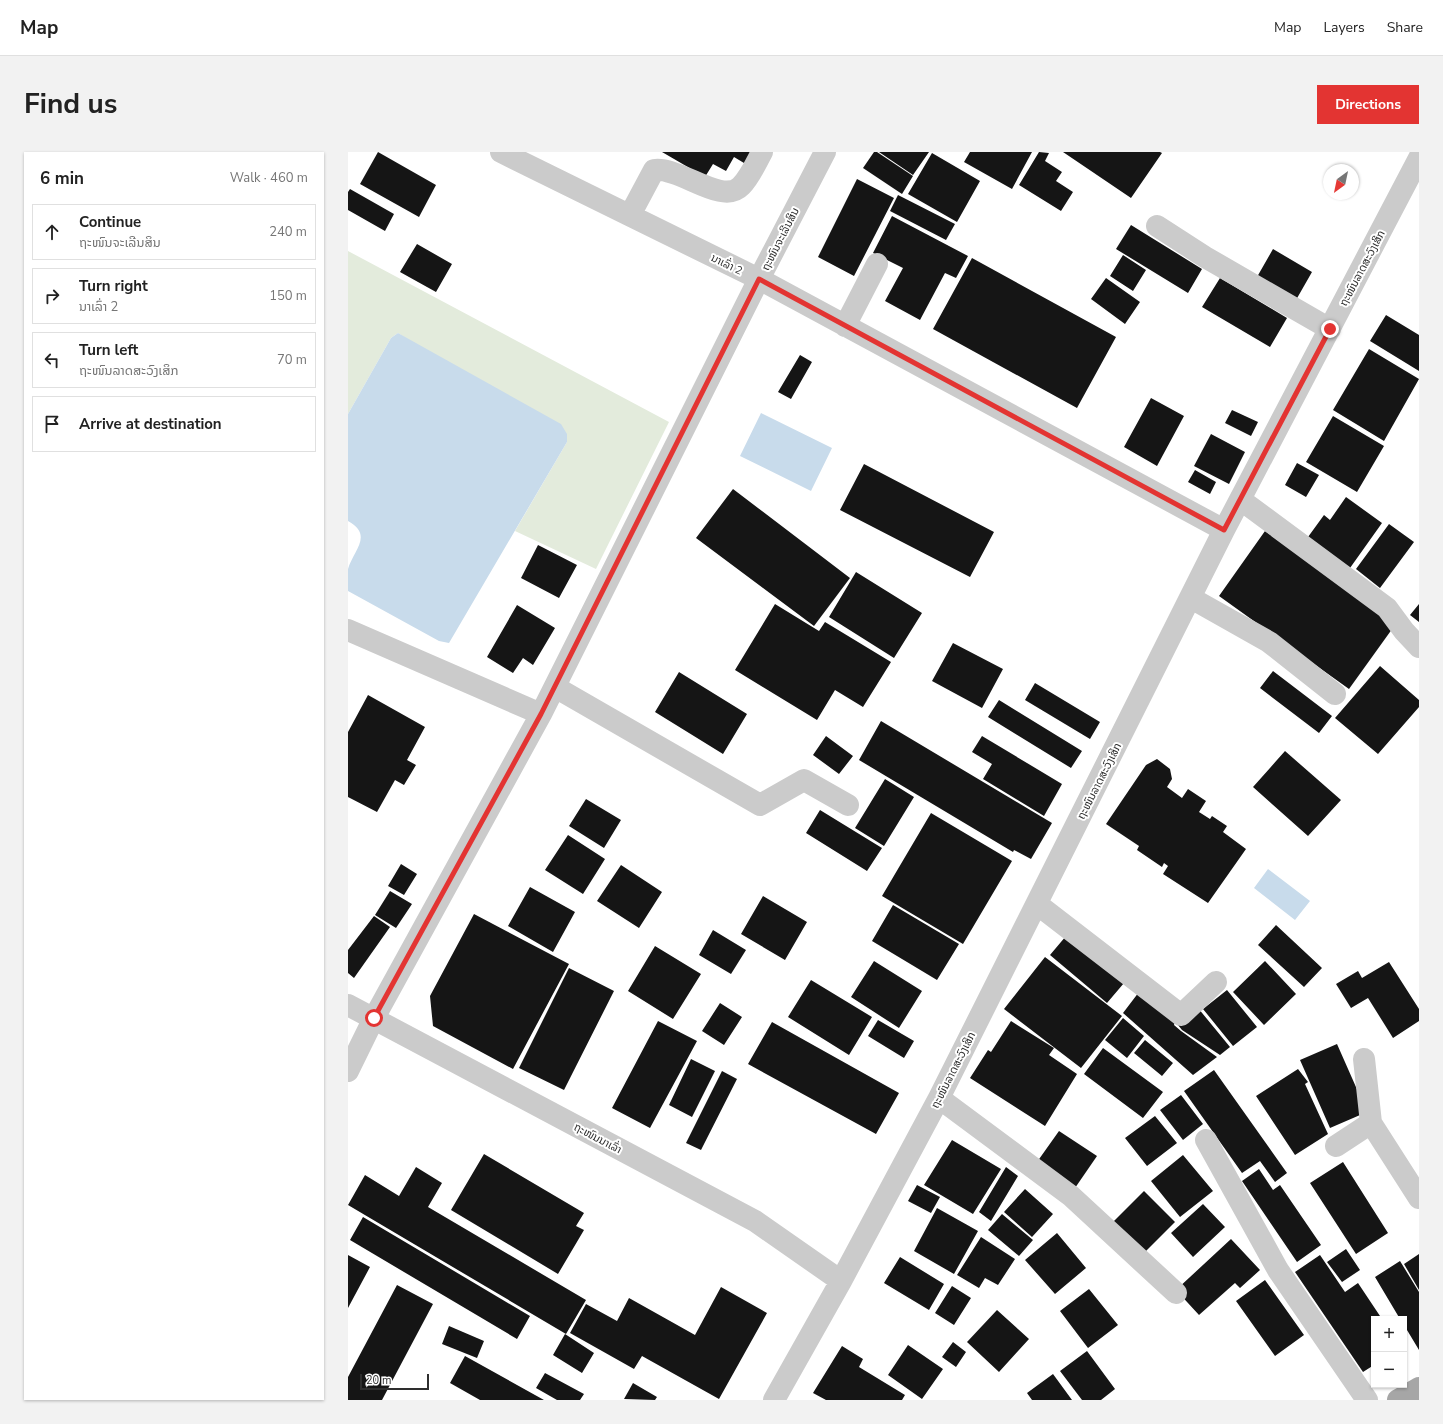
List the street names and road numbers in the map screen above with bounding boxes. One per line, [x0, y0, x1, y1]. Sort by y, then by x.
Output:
street label: ຖະໜົນຈະເລີນສິນ [758, 205, 803, 273]
street label: ຖະໜົນລາດສະວົງເສິກ [1336, 228, 1389, 309]
street label: ນາເລົ່າ 2 [709, 250, 745, 278]
street label: ຖະໜົນລາດສະວົງເສິກ [1074, 740, 1125, 822]
street label: ຖະໜົນລາດສະວົງເສິກ [928, 1029, 979, 1111]
street label: ຖະໜົນນາເລົ່າ [571, 1119, 624, 1157]

